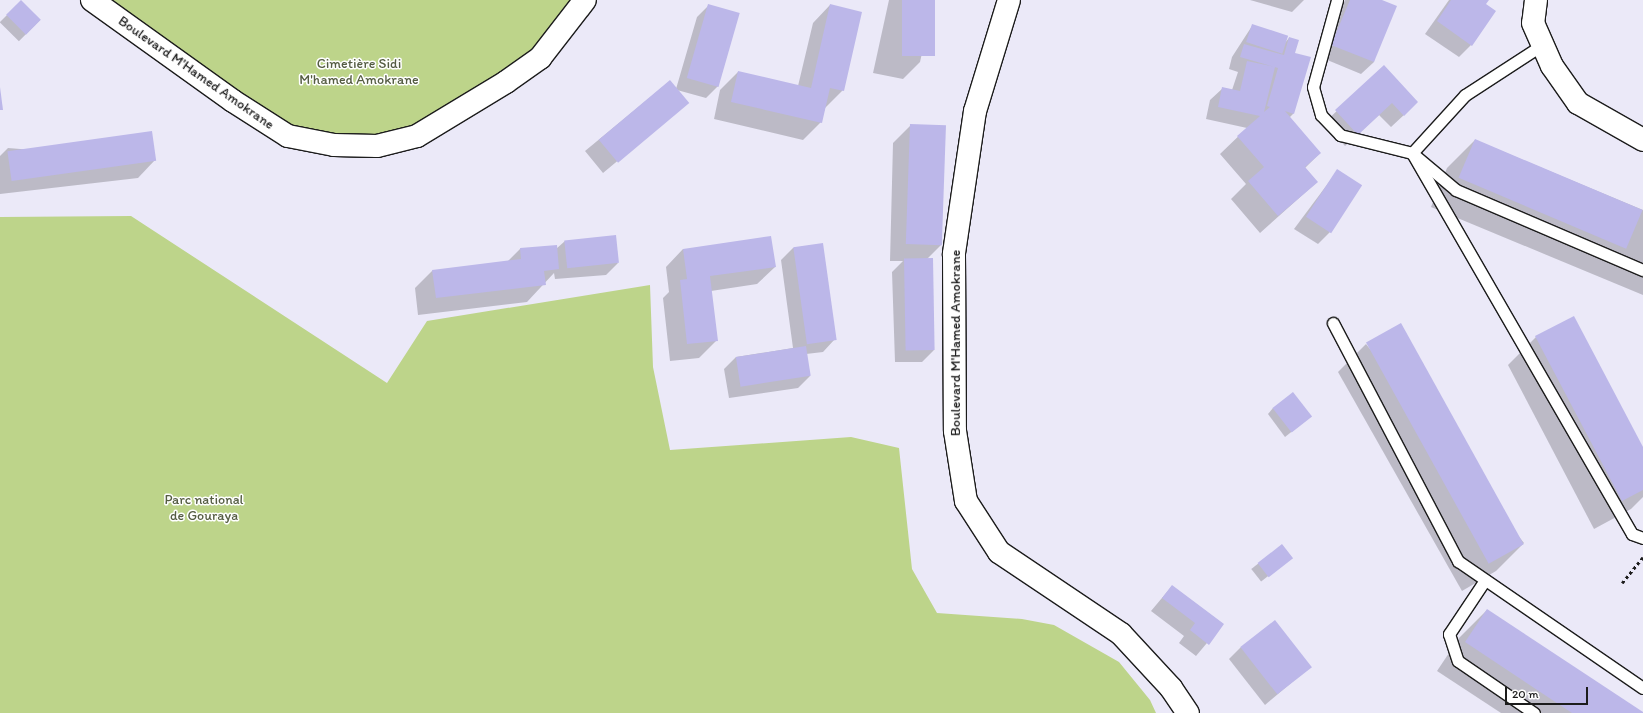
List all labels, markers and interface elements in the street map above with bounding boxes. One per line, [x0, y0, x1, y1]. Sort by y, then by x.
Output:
street label: Boulevard M'Hamed Amokrane [115, 13, 277, 133]
park label: Cimetière Sidi M'hamed Amokrane [299, 56, 419, 88]
street label: Boulevard M'Hamed Amokrane [948, 250, 964, 436]
park label: Parc national de Gouraya [164, 492, 244, 524]
scale bar [1507, 679, 1590, 705]
text: 20 m [1512, 687, 1539, 701]

